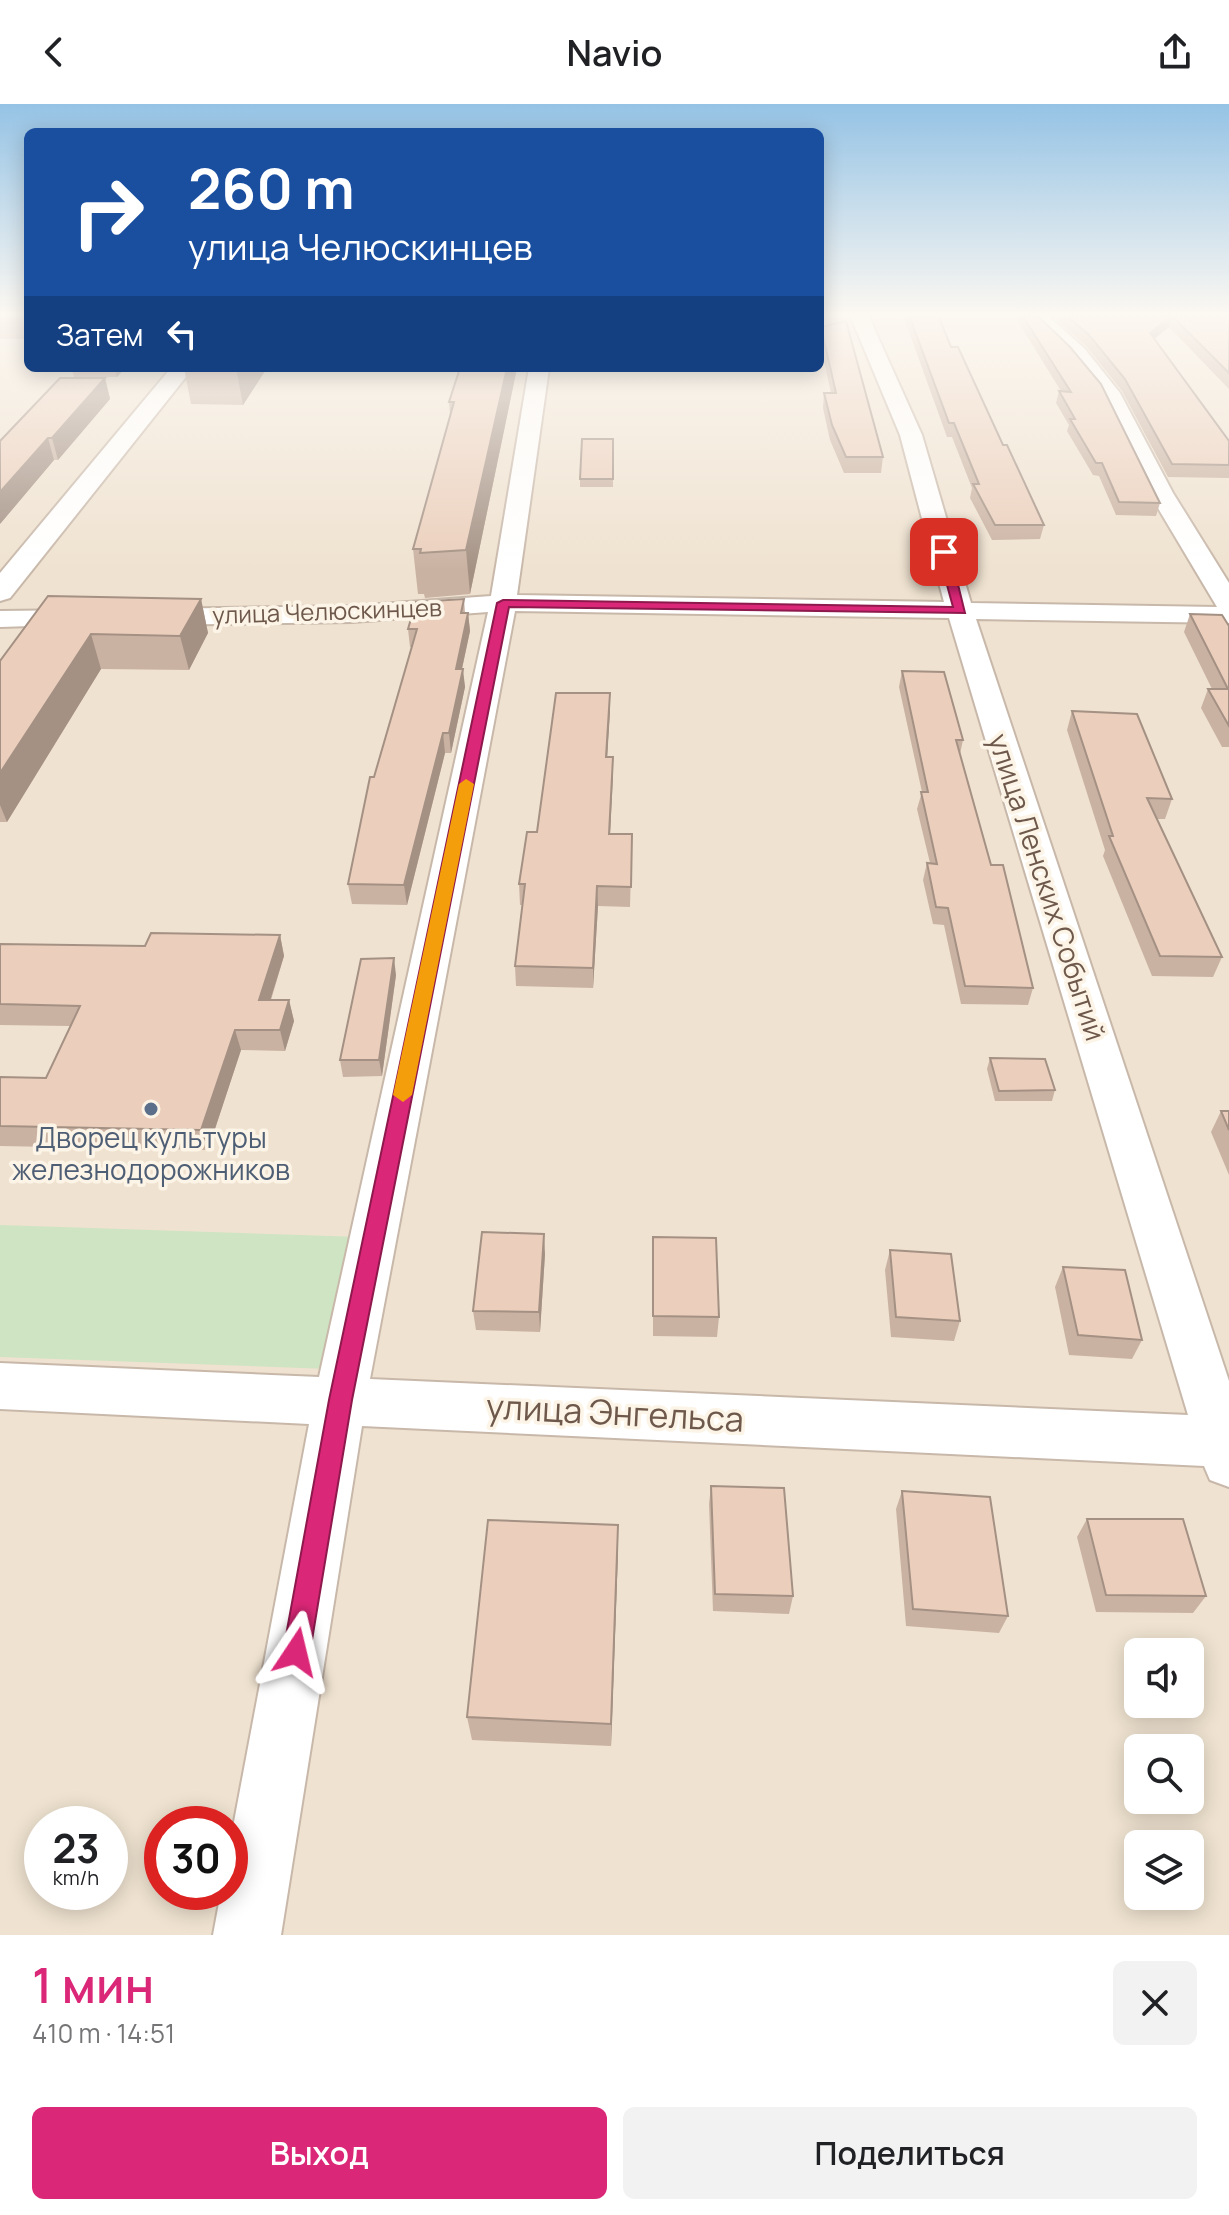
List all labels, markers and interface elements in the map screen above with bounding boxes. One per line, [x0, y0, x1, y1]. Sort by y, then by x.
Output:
text: Navio [566, 28, 663, 77]
icon: back [32, 30, 76, 74]
icon: share [1153, 30, 1197, 74]
text: 260 m [188, 149, 355, 226]
icon: right [56, 160, 160, 264]
text: улица Челюскинцев [188, 222, 533, 271]
icon: left [160, 312, 204, 356]
text: Затем [56, 314, 144, 355]
pin [910, 518, 978, 586]
icon: arrive [922, 530, 966, 574]
street label: улица Челюскинцев [212, 590, 442, 631]
street label: улица Ленских Событий [980, 728, 1116, 1045]
marker: Дворец культуры железнодорожников [142, 1100, 160, 1118]
place label: Дворец культуры железнодорожников [12, 1118, 290, 1188]
street label: улица Энгельса [485, 1382, 745, 1442]
position arrow [254, 1610, 338, 1694]
map controls [1124, 1638, 1204, 1910]
button: sound [1124, 1638, 1204, 1718]
button: search [1124, 1734, 1204, 1814]
speed limit sign: 30 [144, 1806, 248, 1910]
text: 23 [52, 1820, 100, 1875]
button: layers [1124, 1830, 1204, 1910]
text: km/h [53, 1864, 99, 1891]
text: 1 мин [32, 1952, 154, 2017]
button: close [1113, 1961, 1197, 2045]
text: 410 m · 14:51 [32, 2015, 175, 2051]
button: Выход [32, 2107, 607, 2199]
button: Поделиться [623, 2107, 1197, 2199]

